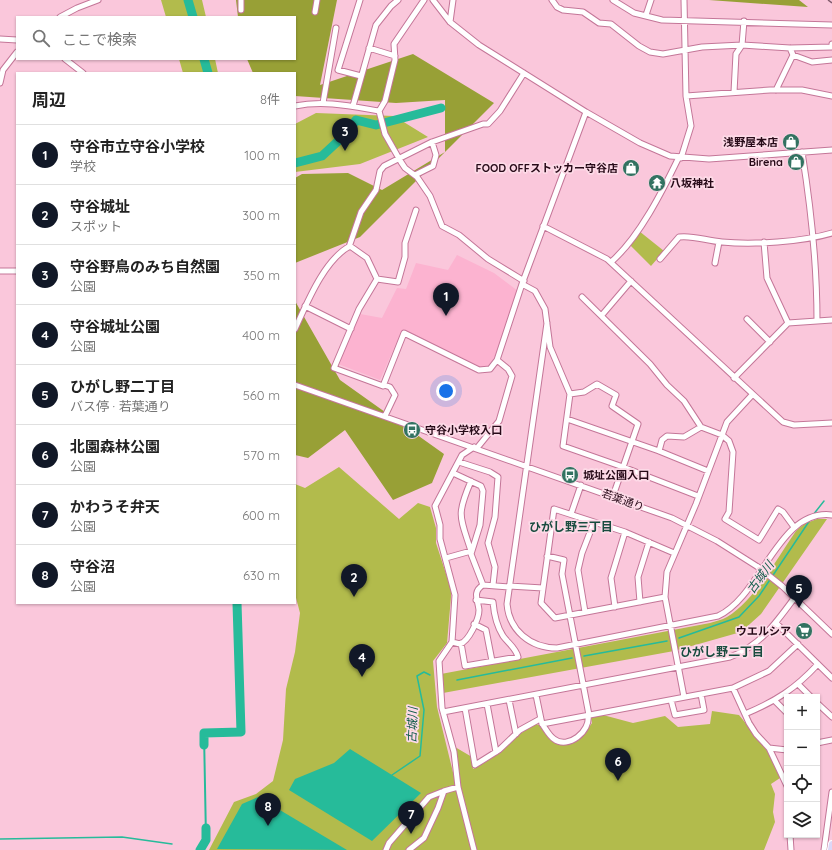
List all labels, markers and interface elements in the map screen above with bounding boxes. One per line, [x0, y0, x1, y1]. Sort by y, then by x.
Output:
search box [16, 16, 296, 60]
icon: search [30, 27, 52, 49]
text: ここで検索 [62, 30, 137, 49]
text: 周辺 [32, 89, 66, 110]
text: 8件 [260, 91, 280, 107]
pin: 3 [332, 118, 358, 151]
shop icon: 浅野屋本店 [781, 132, 801, 152]
place label: 浅野屋本店 [723, 135, 778, 149]
text: 守谷市立守谷小学校 [70, 137, 205, 156]
text: 1 [42, 147, 48, 163]
text: 100 m [244, 147, 280, 163]
shop icon: Birena [786, 152, 806, 172]
place label: Birena [749, 155, 783, 169]
text: 学校 [70, 158, 96, 174]
shop icon: FOOD OFFストッカー守谷店 [621, 158, 641, 178]
place label: FOOD OFFストッカー守谷店 [476, 161, 618, 175]
temple icon: 八坂神社 [647, 173, 667, 193]
place label: 八坂神社 [670, 176, 714, 190]
text: 守谷城址 [70, 197, 130, 216]
text: 2 [41, 207, 49, 223]
text: 300 m [242, 207, 280, 223]
text: スポット [70, 218, 122, 234]
text: 守谷野鳥のみち自然園 [70, 257, 220, 276]
text: 3 [42, 267, 48, 283]
text: 350 m [243, 267, 280, 283]
text: 公園 [70, 278, 96, 294]
pin: 1 [433, 283, 459, 316]
text: 守谷城址公園 [70, 317, 160, 336]
text: 4 [41, 327, 49, 343]
text: 400 m [242, 327, 280, 343]
text: 公園 [70, 338, 96, 354]
text: ひがし野二丁目 [70, 377, 175, 396]
your location [436, 381, 456, 401]
text: 5 [41, 387, 49, 403]
text: 560 m [243, 387, 280, 403]
text: バス停 · 若葉通り [70, 398, 171, 414]
bus stop icon: 守谷小学校入口 [402, 420, 422, 440]
place label: 守谷小学校入口 [425, 423, 502, 437]
text: 北園森林公園 [70, 437, 160, 456]
text: 6 [41, 447, 49, 463]
text: 570 m [243, 447, 280, 463]
text: 公園 [70, 458, 96, 474]
bus stop icon: 城址公園入口 [560, 465, 580, 485]
place label: 城址公園入口 [583, 468, 649, 482]
street label: 若葉通り [600, 486, 646, 514]
text: かわうそ弁天 [70, 497, 160, 516]
text: 7 [41, 507, 49, 523]
text: 600 m [242, 507, 280, 523]
text: 公園 [70, 518, 96, 534]
district label: ひがし野三丁目 [529, 519, 613, 534]
water label: 古城川 [743, 556, 778, 596]
text: 守谷沼 [70, 557, 115, 576]
pin: 2 [341, 564, 367, 597]
text: 8 [41, 567, 49, 583]
text: 630 m [243, 567, 280, 583]
pin: 5 [786, 575, 812, 608]
text: 公園 [70, 578, 96, 594]
supermarket icon: ウエルシア [794, 621, 814, 641]
place label: ウエルシア [736, 624, 791, 638]
pin: 4 [349, 644, 375, 677]
district label: ひがし野二丁目 [680, 644, 764, 659]
map controls [784, 694, 820, 838]
button: + [784, 694, 820, 730]
water label: 古城川 [404, 705, 420, 743]
button: − [784, 730, 820, 766]
pin: 6 [605, 748, 631, 781]
button: locate [784, 766, 820, 802]
pin: 8 [255, 793, 281, 826]
pin: 7 [398, 801, 424, 834]
button: layers [784, 802, 820, 838]

